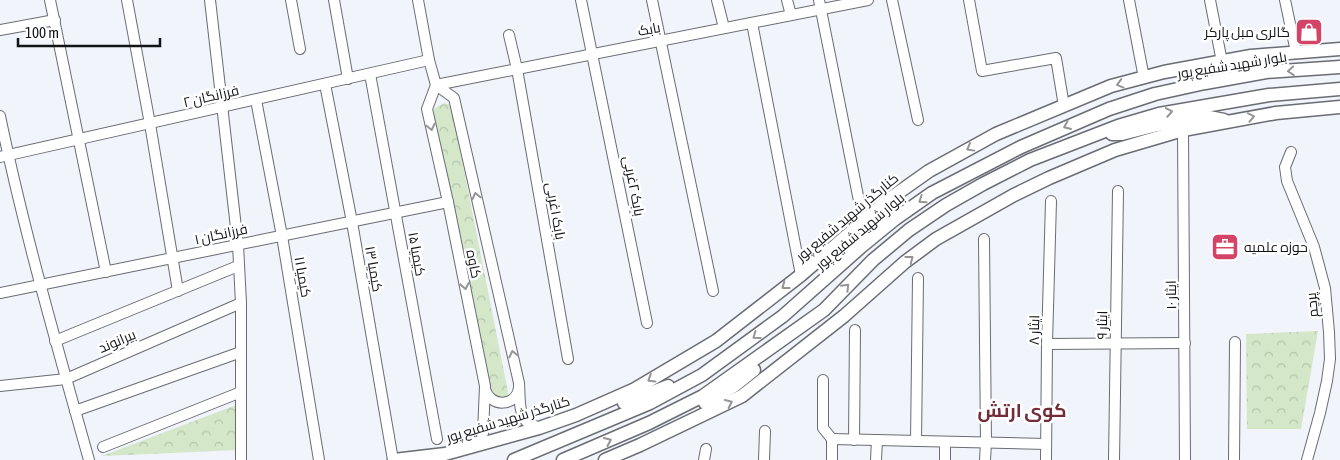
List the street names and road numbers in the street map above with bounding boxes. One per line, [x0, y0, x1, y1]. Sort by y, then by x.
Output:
street label: بابک [636, 19, 662, 39]
street label: بلوار شهید شفیع پور [1175, 48, 1288, 84]
street label: فرزانگان ۲ [182, 82, 240, 110]
street label: بابک ۲غربی [620, 155, 648, 217]
street label: کنارگذر شهید شفیع پور [792, 170, 903, 267]
street label: بابک ۱غربی [543, 181, 569, 241]
street label: بلوار شهید شفیع پور [812, 189, 909, 275]
street label: فرزانگان ۱ [193, 221, 249, 247]
street label: کیمیا ۱۵ [405, 231, 429, 277]
street label: کیمیا ۱۳ [362, 245, 386, 293]
street label: کاوه [463, 248, 485, 280]
street label: کیمیا ۱۱ [292, 255, 314, 299]
street label: ایثار ۱۰ [1163, 280, 1179, 310]
street label: پرچم [1303, 291, 1323, 318]
street label: ایثار ۹ [1094, 311, 1110, 339]
street label: ایثار ۸ [1026, 315, 1042, 345]
street label: بیرانوند [96, 326, 138, 356]
street label: کنارگذر شهید شفیع پور [443, 393, 572, 448]

